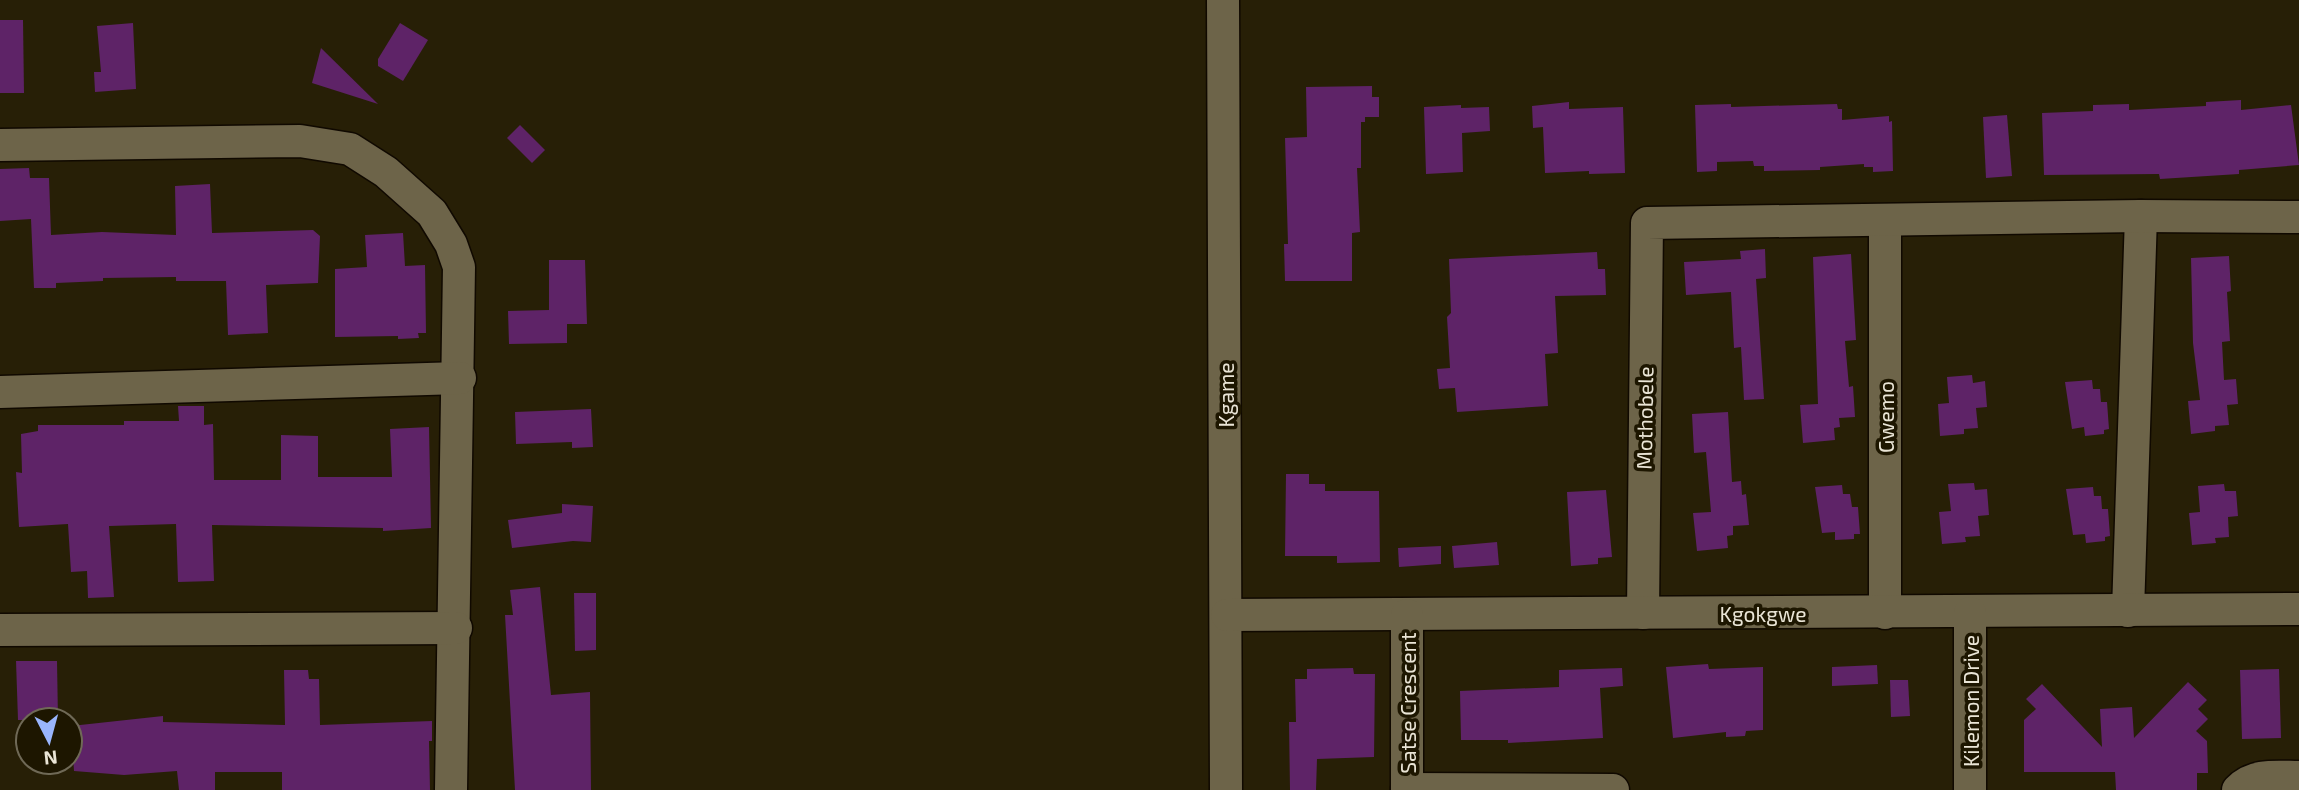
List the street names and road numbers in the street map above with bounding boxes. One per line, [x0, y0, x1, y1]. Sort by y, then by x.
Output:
street label: Kgame [1213, 362, 1238, 428]
street label: Mothobele [1631, 366, 1657, 470]
street label: Gwemo [1873, 381, 1898, 453]
street label: Kgokgwe [1720, 601, 1806, 626]
street label: Satse Crescent [1395, 632, 1420, 774]
street label: Kilemon Drive [1958, 635, 1983, 767]

